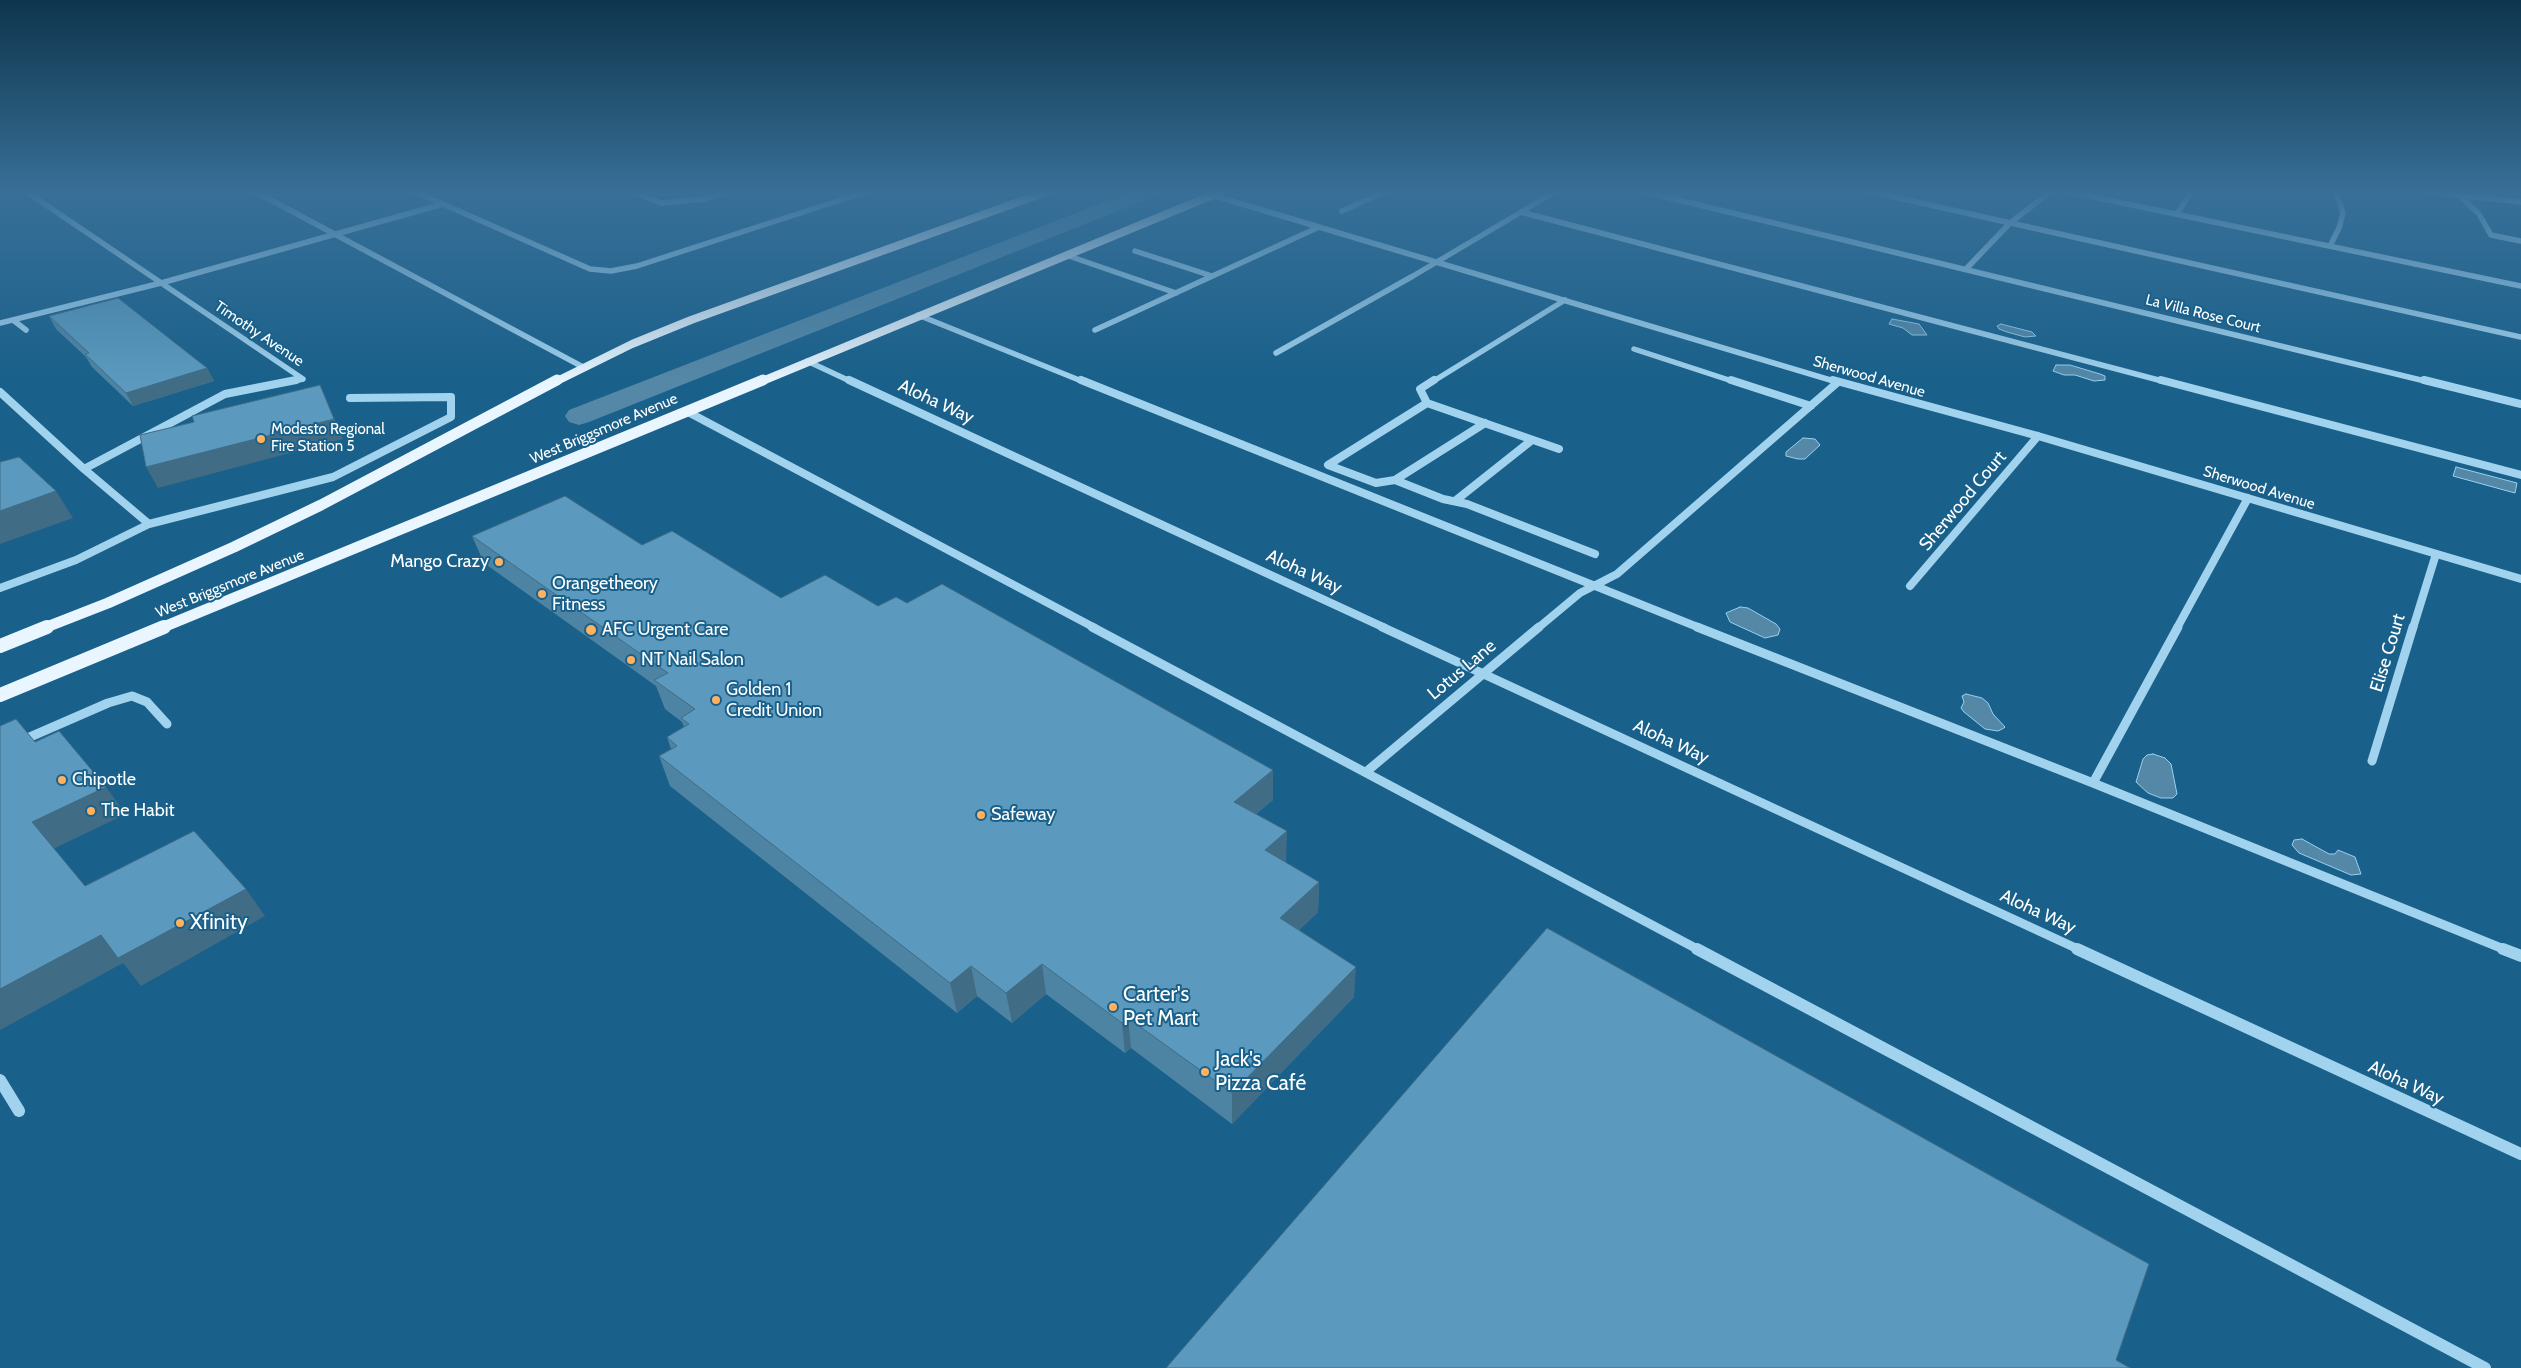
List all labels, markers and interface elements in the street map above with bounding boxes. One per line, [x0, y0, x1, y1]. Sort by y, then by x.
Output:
street label: La Villa Rose Court [2144, 291, 2262, 337]
street label: Timothy Avenue [211, 298, 307, 370]
street label: Sherwood Avenue [1811, 352, 1927, 402]
street label: Aloha Way [895, 375, 977, 429]
street label: West Briggsmore Avenue [528, 390, 680, 468]
place label: Modesto Regional Fire Station 5 [271, 421, 385, 456]
marker: Modesto Regional Fire Station 5 [255, 433, 267, 445]
street label: Sherwood Court [1915, 447, 2011, 555]
street label: Sherwood Avenue [2201, 462, 2317, 514]
street label: Aloha Way [1263, 545, 1345, 599]
street label: West Briggsmore Avenue [153, 546, 307, 622]
place label: Mango Crazy [390, 551, 489, 573]
marker: Mango Crazy [493, 556, 505, 568]
place label: Orangetheory Fitness [552, 573, 658, 616]
marker: Orangetheory Fitness [536, 588, 548, 600]
street label: Elise Court [2366, 611, 2410, 695]
place label: AFC Urgent Care [602, 619, 728, 641]
marker: AFC Urgent Care [584, 623, 598, 637]
street label: Lotus Lane [1423, 635, 1501, 705]
place label: NT Nail Salon [641, 649, 744, 671]
marker: NT Nail Salon [625, 654, 637, 666]
place label: Golden 1 Credit Union [726, 679, 822, 722]
marker: Golden 1 Credit Union [710, 694, 722, 706]
street label: Aloha Way [1630, 715, 1712, 769]
place label: Chipotle [72, 769, 136, 791]
marker: Chipotle [56, 774, 68, 786]
place label: The Habit [101, 800, 175, 822]
place label: Safeway [991, 804, 1055, 826]
marker: The Habit [85, 805, 97, 817]
marker: Safeway [975, 809, 987, 821]
street label: Aloha Way [1997, 885, 2079, 939]
place label: Xfinity [190, 910, 247, 936]
marker: Xfinity [174, 917, 186, 929]
place label: Carter's Pet Mart [1123, 982, 1198, 1032]
marker: Carter's Pet Mart [1107, 1001, 1119, 1013]
place label: Jack's Pizza Café [1215, 1047, 1306, 1097]
street label: Aloha Way [2365, 1056, 2447, 1110]
marker: Jack's Pizza Café [1199, 1066, 1211, 1078]

